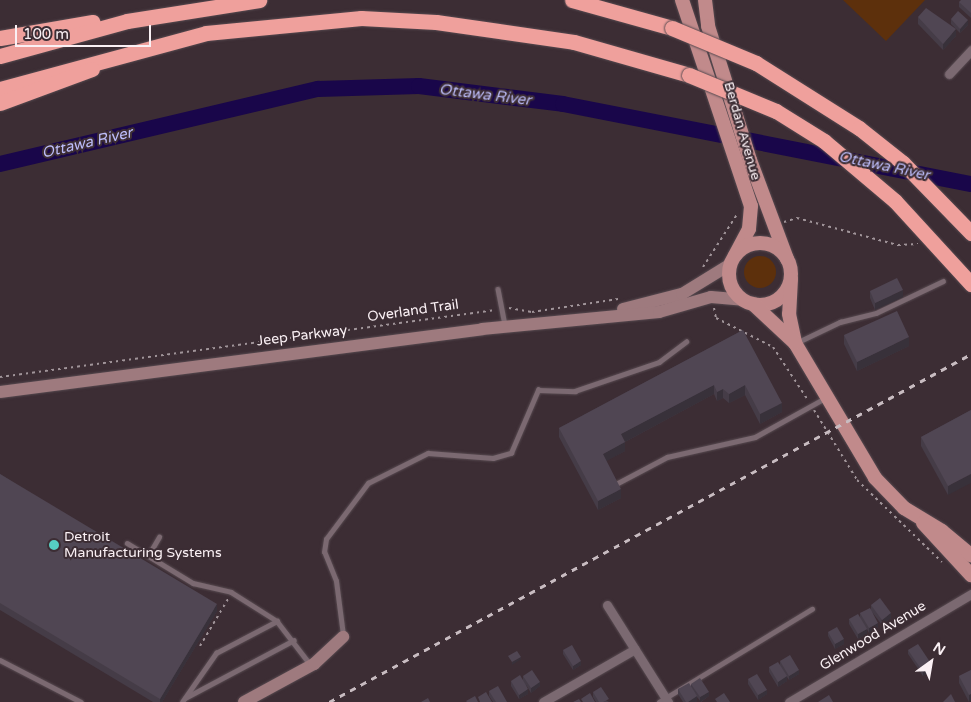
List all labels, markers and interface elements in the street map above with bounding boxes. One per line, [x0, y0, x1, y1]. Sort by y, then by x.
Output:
scale bar [18, 15, 154, 47]
text: 100 m [23, 25, 69, 43]
water label: Ottawa River [438, 80, 532, 110]
street label: Berdan Avenue [720, 80, 764, 182]
water label: Ottawa River [40, 124, 134, 162]
water label: Ottawa River [837, 148, 931, 184]
street label: Overland Trail [366, 296, 460, 326]
street label: Jeep Parkway [256, 322, 348, 350]
place label: Detroit Manufacturing Systems [64, 529, 222, 562]
marker: Detroit Manufacturing Systems [48, 539, 60, 551]
street label: Glenwood Avenue [817, 598, 929, 674]
north arrow [906, 637, 956, 687]
text: N [930, 639, 948, 659]

